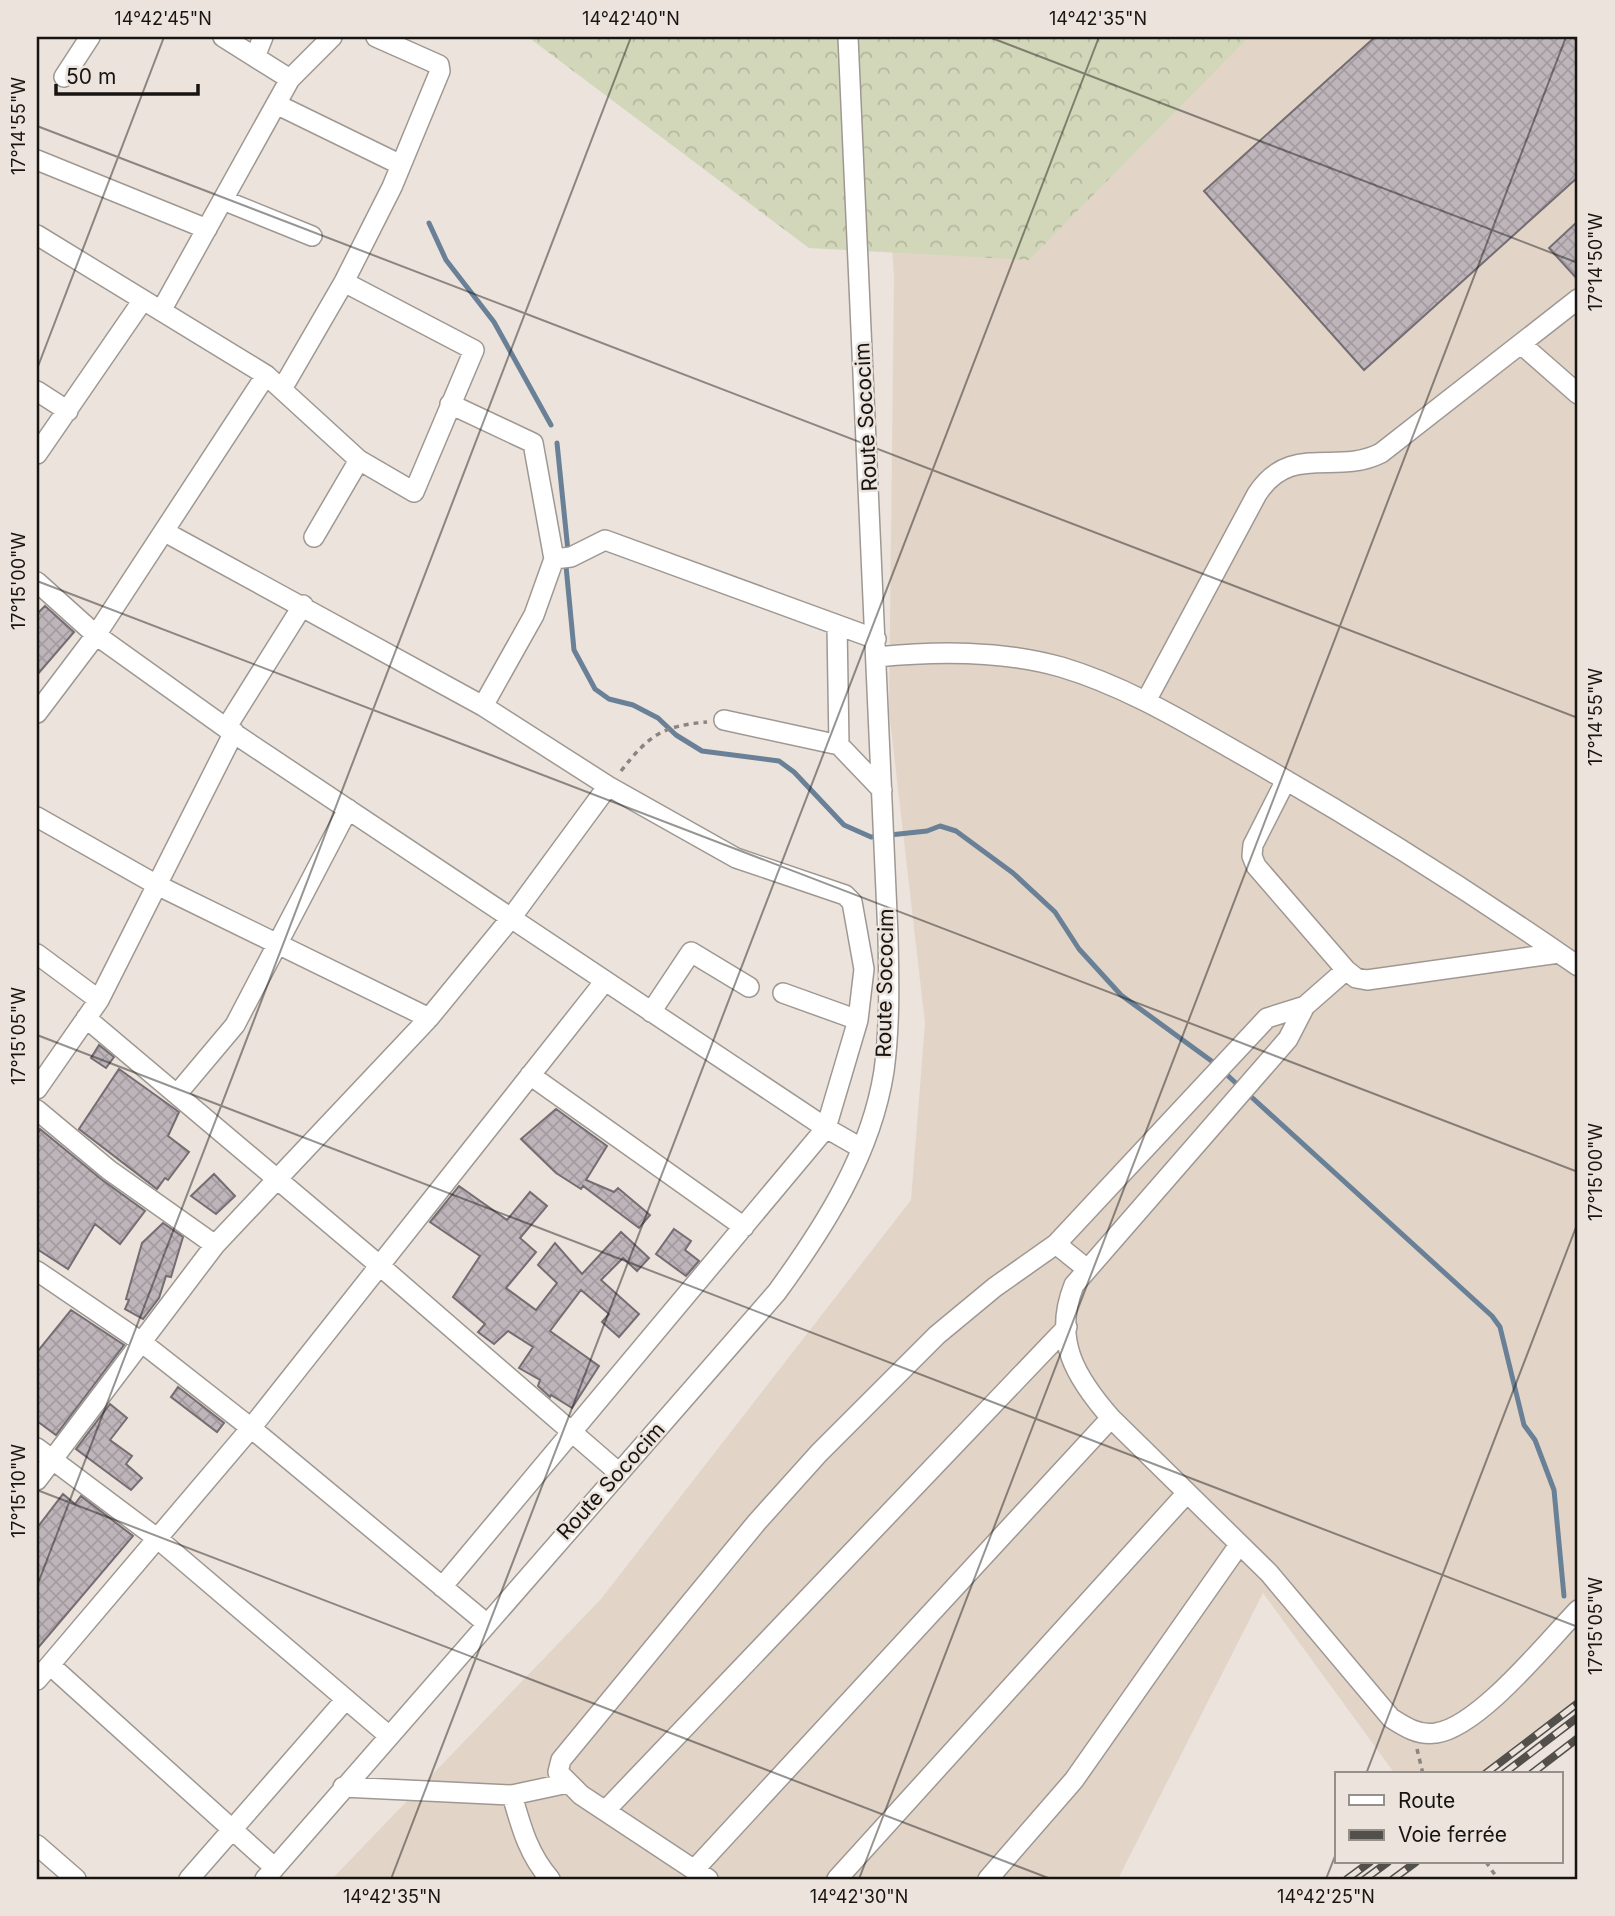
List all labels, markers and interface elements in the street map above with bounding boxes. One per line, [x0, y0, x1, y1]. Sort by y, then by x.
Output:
text: 14°42'45"N [114, 8, 212, 29]
text: 14°42'40"N [582, 8, 680, 29]
text: 14°42'35"N [1049, 8, 1147, 29]
scale bar [56, 52, 198, 96]
text: 50 m [66, 64, 116, 89]
text: 17°14'55"W [8, 77, 29, 175]
text: 17°14'50"W [1585, 213, 1606, 311]
street label: Route Sococim [849, 342, 882, 492]
text: 17°15'00"W [8, 532, 29, 630]
text: 17°14'55"W [1585, 668, 1606, 766]
street label: Route Sococim [871, 908, 898, 1058]
text: 17°15'05"W [8, 987, 29, 1085]
text: 17°15'00"W [1585, 1123, 1606, 1221]
street label: Route Sococim [551, 1417, 670, 1544]
text: 17°15'10"W [8, 1444, 29, 1538]
text: 17°15'05"W [1585, 1577, 1606, 1675]
legend [1335, 1772, 1562, 1864]
text: Route [1398, 1788, 1455, 1813]
text: Voie ferrée [1398, 1822, 1507, 1847]
text: 14°42'35"N [343, 1886, 441, 1907]
text: 14°42'30"N [810, 1886, 908, 1907]
text: 14°42'25"N [1277, 1886, 1375, 1907]

